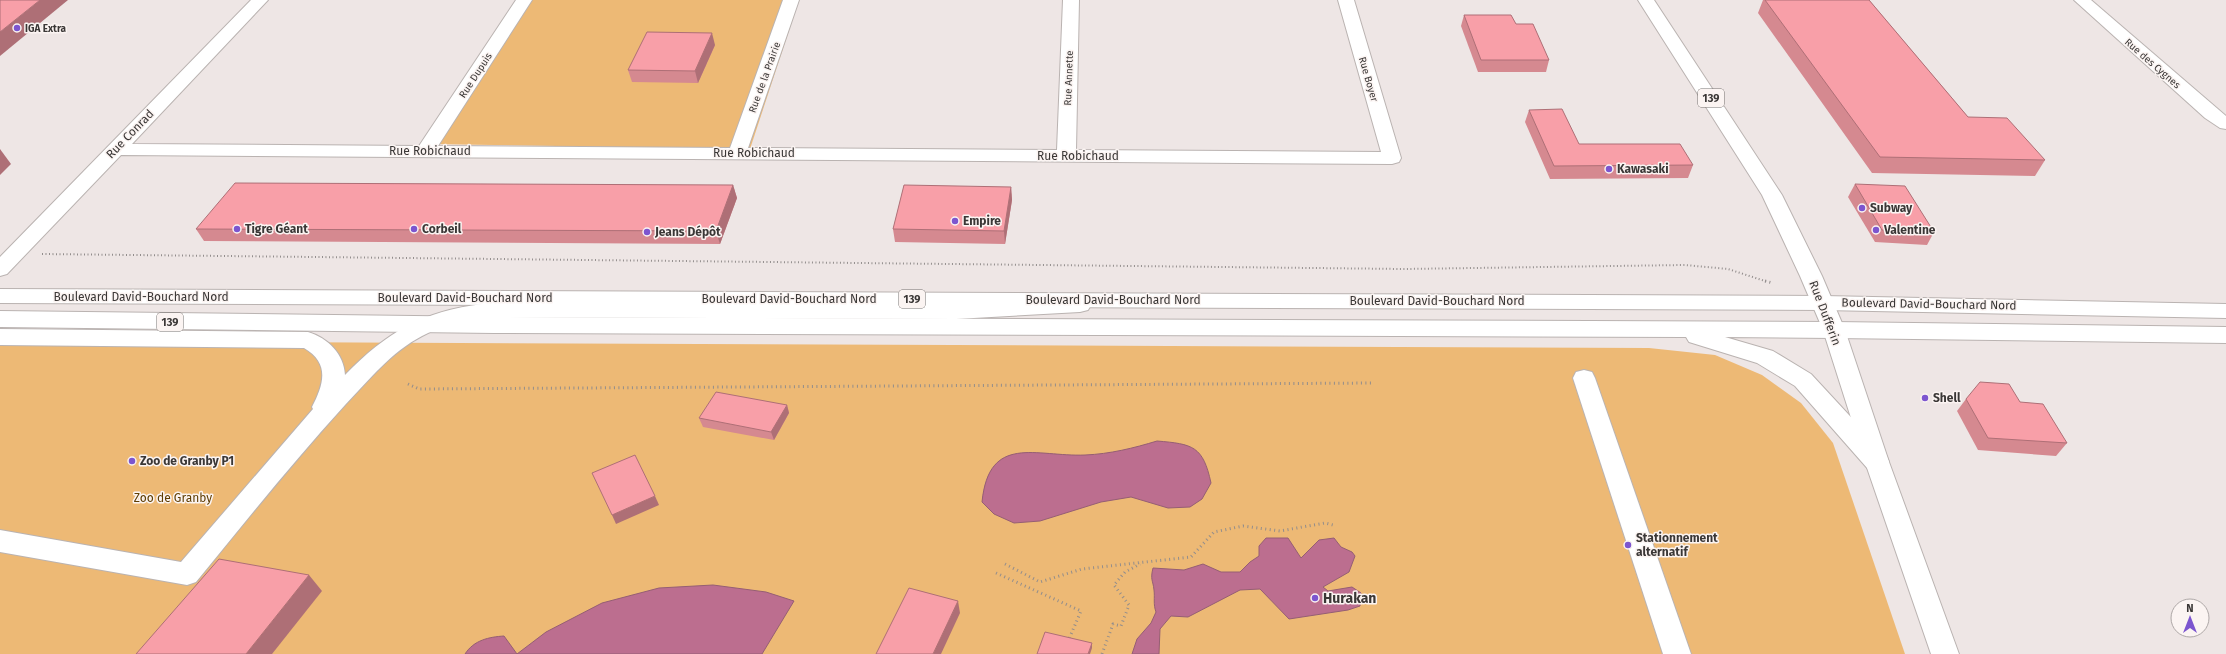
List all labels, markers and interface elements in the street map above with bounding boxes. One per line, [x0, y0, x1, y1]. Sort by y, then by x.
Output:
marker: IGA Extra [12, 23, 22, 33]
place label: IGA Extra [25, 23, 67, 35]
street label: Rue des Cygnes [2122, 36, 2183, 91]
street label: Rue de la Prairie [747, 40, 783, 114]
street label: Rue Dupuis [457, 50, 495, 100]
street label: Rue Annette [1062, 50, 1076, 106]
street label: Rue Boyer [1356, 55, 1380, 103]
road number: 139 [1698, 89, 1724, 107]
street label: Rue Conrad [103, 107, 157, 161]
street label: Rue Robichaud [389, 144, 471, 158]
street label: Rue Robichaud [713, 146, 795, 160]
street label: Rue Robichaud [1037, 149, 1119, 163]
place label: Kawasaki [1617, 162, 1669, 176]
marker: Kawasaki [1604, 164, 1614, 174]
place label: Subway [1870, 201, 1913, 215]
marker: Subway [1857, 203, 1867, 213]
place label: Empire [963, 214, 1001, 228]
marker: Empire [950, 216, 960, 226]
place label: Tigre Géant [245, 222, 308, 236]
place label: Corbeil [422, 222, 462, 236]
place label: Valentine [1883, 223, 1936, 237]
marker: Tigre Géant [232, 224, 242, 234]
marker: Corbeil [409, 224, 419, 234]
place label: Jeans Dépôt [654, 225, 721, 239]
marker: Valentine [1871, 225, 1881, 235]
marker: Jeans Dépôt [642, 227, 652, 237]
street label: Rue Dufferin [1806, 279, 1844, 347]
street label: Boulevard David-Bouchard Nord [53, 290, 229, 304]
road number: 139 [899, 290, 925, 308]
street label: Boulevard David-Bouchard Nord [377, 291, 553, 305]
street label: Boulevard David-Bouchard Nord [701, 292, 877, 306]
street label: Boulevard David-Bouchard Nord [1025, 293, 1201, 307]
street label: Boulevard David-Bouchard Nord [1349, 294, 1525, 308]
street label: Boulevard David-Bouchard Nord [1841, 295, 2017, 313]
road number: 139 [157, 313, 183, 331]
place label: Shell [1933, 391, 1961, 405]
marker: Shell [1920, 393, 1930, 403]
place label: Zoo de Granby P1 [140, 454, 234, 468]
marker: Zoo de Granby P1 [127, 456, 137, 466]
park label: Zoo de Granby [134, 491, 212, 505]
place label: Stationnement alternatif [1636, 531, 1718, 559]
marker: Stationnement alternatif [1623, 540, 1633, 550]
place label: Hurakan [1323, 590, 1376, 607]
marker: Hurakan [1310, 593, 1320, 603]
north arrow [2170, 598, 2210, 638]
text: N [2186, 602, 2194, 615]

